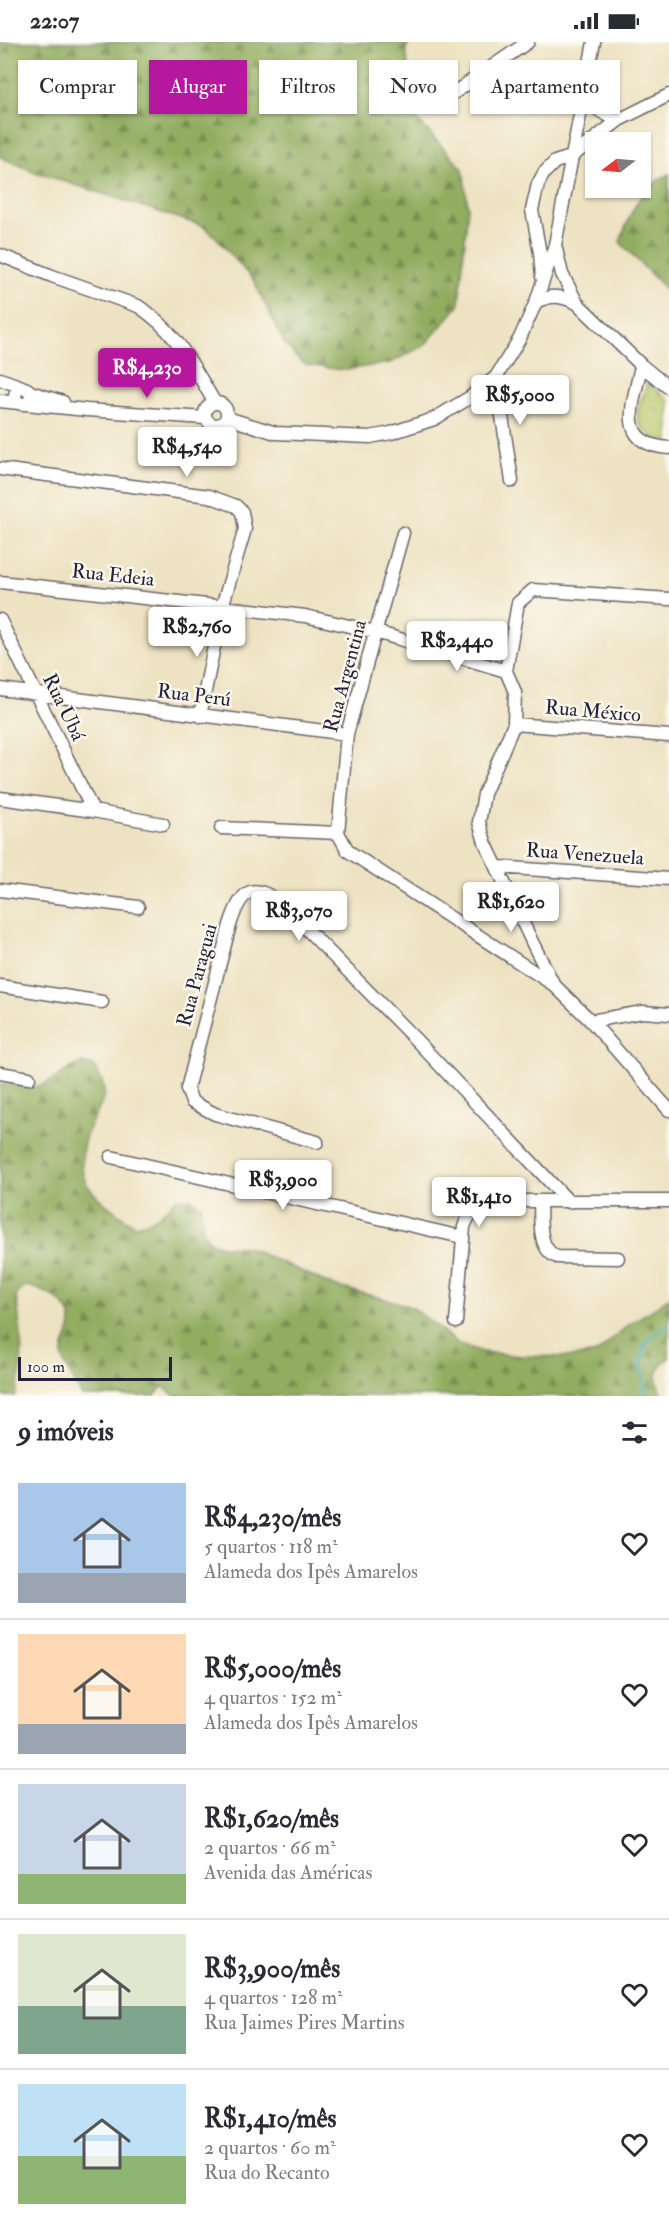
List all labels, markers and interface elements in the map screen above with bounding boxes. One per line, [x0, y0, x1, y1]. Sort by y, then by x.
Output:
text: 22:07 [30, 7, 79, 35]
chip: Comprar [18, 60, 137, 114]
chip: Alugar [149, 60, 247, 114]
chip: Filtros [259, 60, 357, 114]
chip: Novo [369, 60, 458, 114]
chip: Apartamento [470, 60, 620, 114]
north arrow [585, 132, 651, 198]
map controls [585, 132, 651, 198]
pin: R$4,230 [92, 348, 202, 399]
text: R$4,230 [112, 355, 182, 380]
pin: R$5,000 [465, 375, 575, 426]
text: R$5,000 [485, 382, 555, 407]
pin: R$4,540 [132, 427, 242, 478]
text: R$4,540 [152, 434, 222, 459]
street label: Rua Edeia [70, 558, 156, 592]
pin: R$2,760 [142, 607, 252, 658]
text: R$2,760 [162, 614, 232, 639]
street label: Rua Argentina [318, 616, 372, 735]
pin: R$2,440 [402, 621, 512, 672]
text: R$2,440 [421, 628, 493, 653]
street label: Rua Ubá [37, 669, 91, 745]
street label: Rua Perú [156, 678, 232, 712]
street label: Rua México [544, 694, 642, 728]
street label: Rua Venezuela [525, 837, 646, 871]
pin: R$1,620 [456, 882, 566, 933]
text: R$1,620 [477, 889, 545, 914]
pin: R$3,070 [244, 891, 354, 942]
text: R$3,070 [265, 898, 333, 923]
street label: Rua Paraguai [171, 921, 223, 1029]
pin: R$3,900 [228, 1160, 338, 1211]
text: R$3,900 [249, 1167, 317, 1192]
pin: R$1,410 [424, 1177, 534, 1228]
text: R$1,410 [446, 1184, 512, 1209]
scale bar [18, 1354, 172, 1382]
text: 100 m [27, 1357, 65, 1377]
text: 9 imóveis [18, 1416, 114, 1448]
icon: filters [618, 1416, 651, 1449]
text: R$4,230/mês [204, 1502, 341, 1534]
icon: home [66, 1507, 138, 1579]
icon: heart [618, 1527, 651, 1560]
text: 5 quartos · 118 m² [204, 1534, 338, 1559]
text: Alameda dos Ipês Amarelos [204, 1559, 418, 1584]
text: R$5,000/mês [204, 1653, 341, 1685]
icon: home [66, 1658, 138, 1730]
icon: heart [618, 1678, 651, 1711]
text: 4 quartos · 152 m² [204, 1685, 342, 1710]
text: Alameda dos Ipês Amarelos [204, 1710, 418, 1735]
text: R$1,620/mês [204, 1803, 339, 1835]
icon: home [66, 1808, 138, 1880]
icon: heart [618, 1828, 651, 1861]
text: 2 quartos · 66 m² [204, 1835, 336, 1860]
text: Avenida das Américas [204, 1860, 372, 1885]
text: R$3,900/mês [204, 1953, 340, 1985]
icon: home [66, 1958, 138, 2030]
icon: heart [618, 1978, 651, 2011]
text: 4 quartos · 128 m² [204, 1985, 343, 2010]
text: Rua Jaimes Pires Martins [204, 2010, 405, 2035]
text: R$1,410/mês [204, 2103, 336, 2135]
icon: home [66, 2108, 138, 2180]
icon: heart [618, 2128, 651, 2161]
text: 2 quartos · 60 m² [204, 2135, 336, 2160]
text: Rua do Recanto [204, 2160, 330, 2185]

